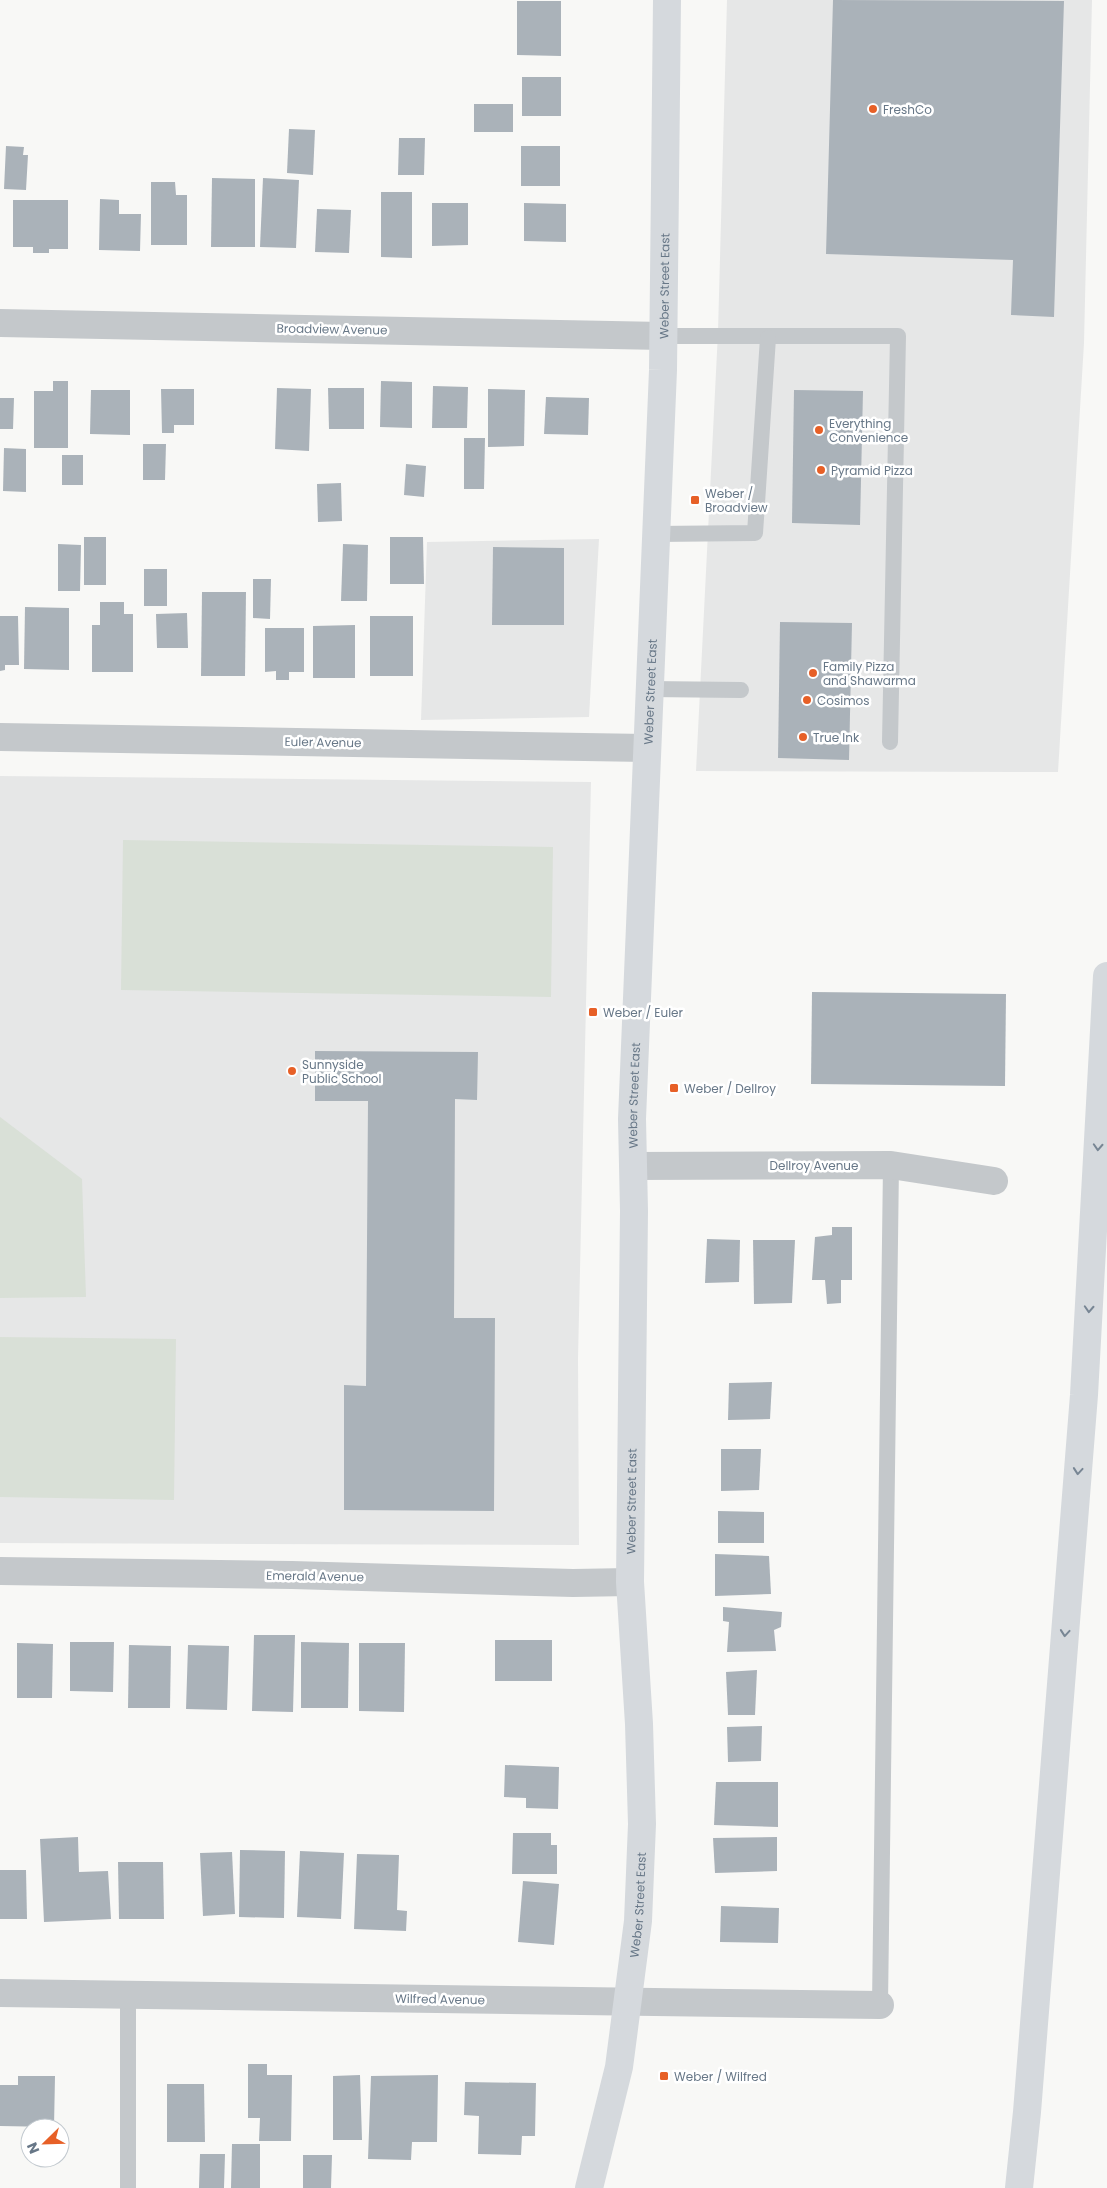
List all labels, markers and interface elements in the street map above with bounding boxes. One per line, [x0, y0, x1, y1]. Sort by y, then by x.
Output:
place label: FreshCo [883, 101, 932, 118]
marker: FreshCo [867, 103, 879, 115]
street label: Weber Street East [655, 233, 673, 339]
street label: Broadview Avenue [276, 320, 388, 338]
place label: Everything Convenience [829, 415, 908, 446]
marker: Everything Convenience [813, 424, 825, 436]
place label: Pyramid Pizza [831, 462, 913, 479]
marker: Pyramid Pizza [815, 464, 827, 476]
place label: Weber / Broadview [705, 485, 768, 516]
marker: Weber / Broadview [689, 494, 701, 506]
street label: Weber Street East [639, 639, 660, 745]
place label: Family Pizza and Shawarma [823, 658, 916, 689]
marker: Family Pizza and Shawarma [807, 667, 819, 679]
place label: Cosimos [817, 692, 869, 709]
marker: Cosimos [801, 694, 813, 706]
place label: True Ink [813, 729, 860, 746]
marker: True Ink [797, 731, 809, 743]
street label: Euler Avenue [284, 733, 362, 751]
place label: Weber / Euler [603, 1004, 684, 1021]
marker: Weber / Euler [587, 1006, 599, 1018]
street label: Weber Street East [623, 1042, 644, 1148]
place label: Sunnyside Public School [302, 1056, 382, 1087]
marker: Sunnyside Public School [286, 1065, 298, 1077]
place label: Weber / Dellroy [684, 1080, 776, 1097]
marker: Weber / Dellroy [668, 1082, 680, 1094]
one-way arrow [1092, 1143, 1103, 1151]
street label: Dellroy Avenue [769, 1157, 859, 1174]
one-way arrow [1083, 1306, 1094, 1314]
street label: Weber Street East [622, 1448, 640, 1554]
one-way arrow [1073, 1468, 1084, 1476]
street label: Emerald Avenue [266, 1567, 364, 1585]
one-way arrow [1060, 1630, 1071, 1638]
street label: Weber Street East [625, 1852, 649, 1959]
street label: Wilfred Avenue [395, 1990, 485, 2008]
place label: Weber / Wilfred [674, 2068, 767, 2085]
marker: Weber / Wilfred [658, 2070, 670, 2082]
north arrow [20, 2118, 70, 2168]
text: N [22, 2139, 44, 2157]

